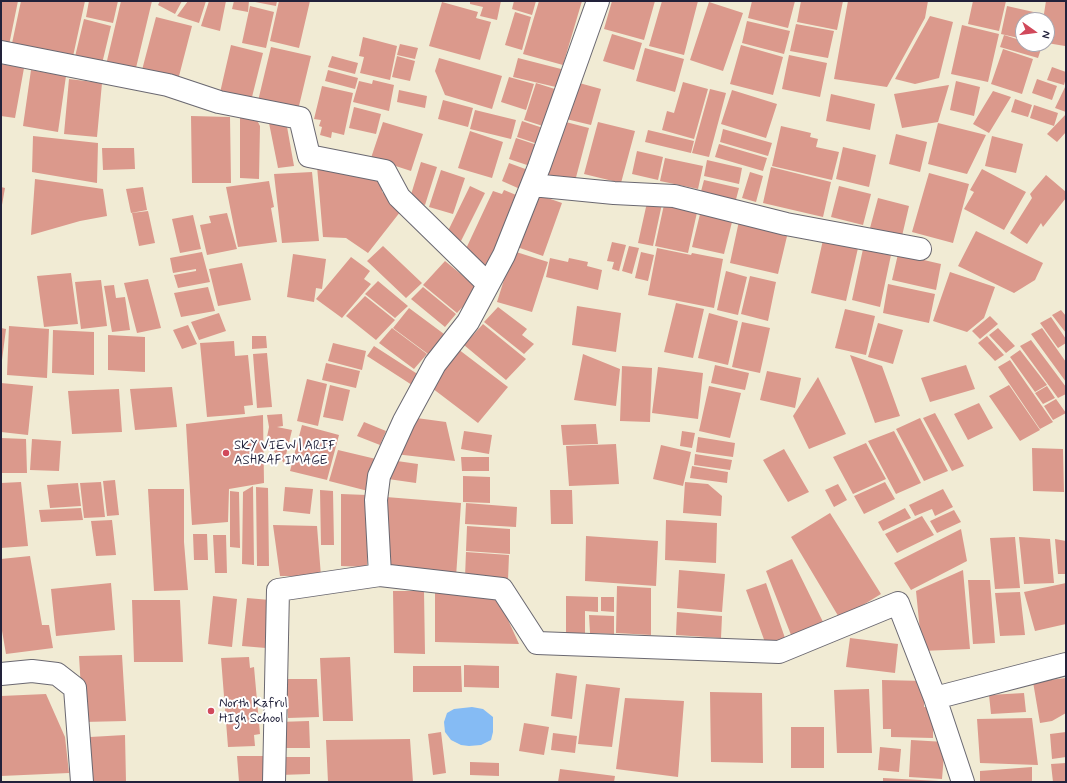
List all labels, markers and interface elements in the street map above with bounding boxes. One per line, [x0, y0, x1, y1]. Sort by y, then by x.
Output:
north arrow [1015, 12, 1055, 52]
text: N [1038, 29, 1053, 40]
place label: SKY VIEW | ARIF ASHRAF IMAGE [234, 438, 335, 469]
marker: SKY VIEW | ARIF ASHRAF IMAGE [221, 448, 231, 458]
place label: North Kafrul HIgh School [219, 696, 288, 727]
marker: North Kafrul HIgh School [206, 706, 216, 716]

